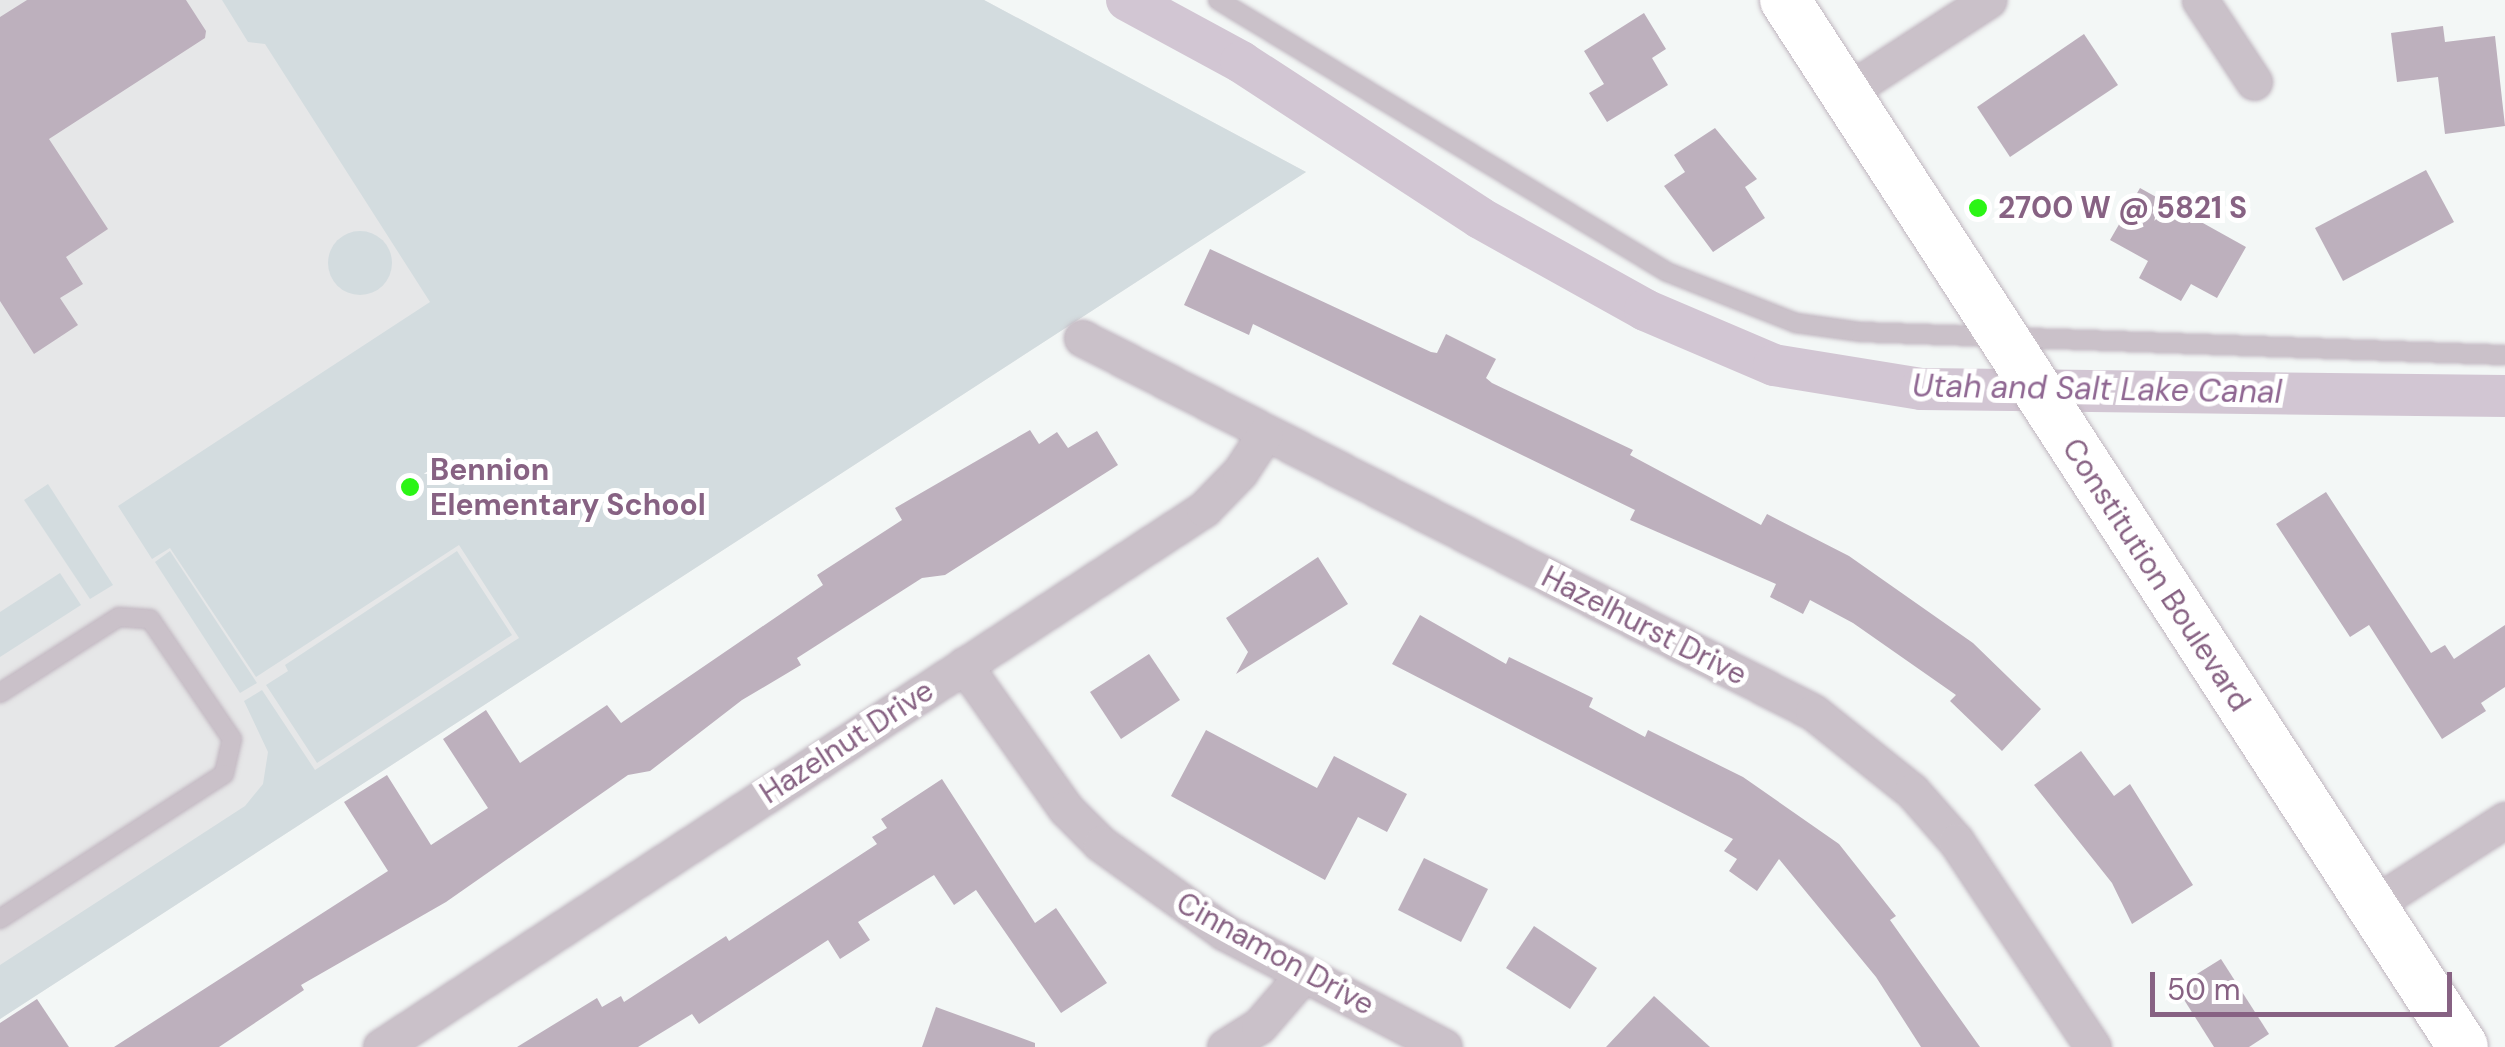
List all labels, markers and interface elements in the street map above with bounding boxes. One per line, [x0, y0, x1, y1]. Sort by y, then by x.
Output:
place label: 2700 W @ 5821 S [1998, 190, 2247, 226]
marker: 2700 W @ 5821 S [1967, 197, 1989, 219]
water label: Utah and Salt Lake Canal [1912, 367, 2282, 411]
street label: Constitution Boulevard [2054, 432, 2258, 718]
place label: Bennion Elementary School [430, 452, 706, 522]
marker: Bennion Elementary School [399, 476, 421, 498]
street label: Hazelhurst Drive [1536, 559, 1752, 693]
street label: Hazelnut Drive [754, 673, 940, 811]
street label: Cinnamon Drive [1170, 885, 1380, 1023]
scale bar [2155, 952, 2458, 1014]
text: 50 m [2167, 970, 2241, 1009]

